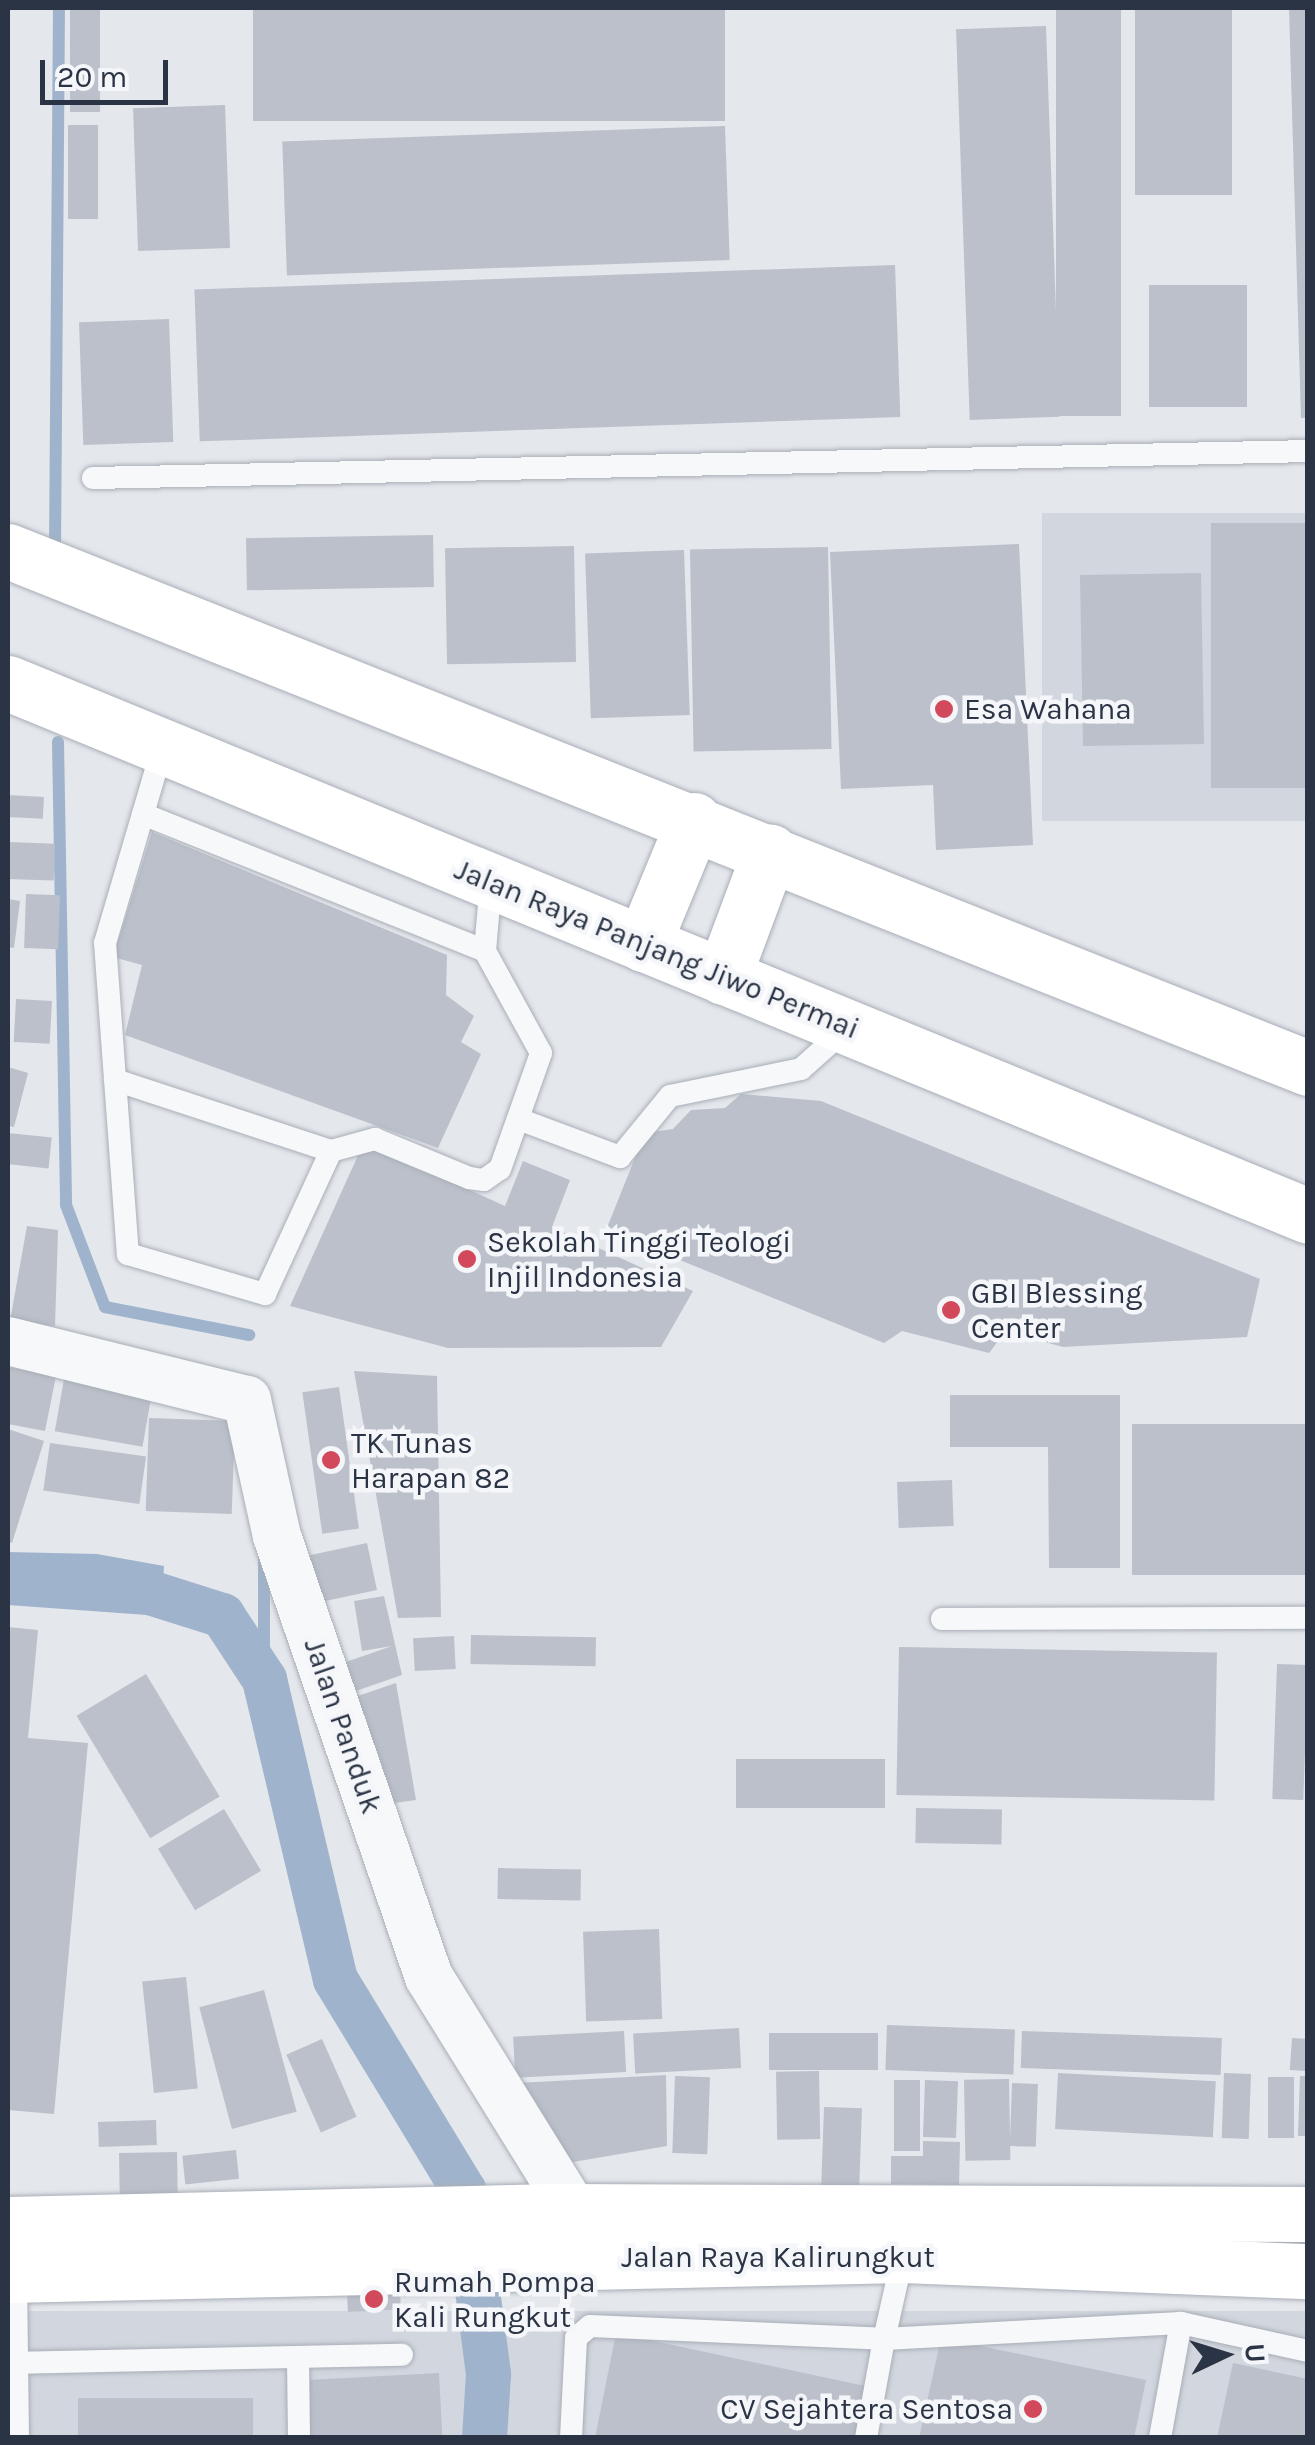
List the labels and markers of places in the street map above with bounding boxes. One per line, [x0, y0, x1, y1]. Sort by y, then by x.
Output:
place label: Esa Wahana [964, 691, 1132, 727]
marker: Esa Wahana [933, 698, 955, 720]
place label: Sekolah Tinggi Teologi Injil Indonesia [487, 1224, 791, 1294]
marker: Sekolah Tinggi Teologi Injil Indonesia [456, 1248, 478, 1270]
place label: GBI Blessing Center [971, 1275, 1142, 1346]
marker: GBI Blessing Center [940, 1299, 962, 1321]
place label: TK Tunas Harapan 82 [351, 1425, 510, 1496]
marker: TK Tunas Harapan 82 [320, 1449, 342, 1471]
place label: Rumah Pompa Kali Rungkut [394, 2264, 595, 2334]
marker: Rumah Pompa Kali Rungkut [363, 2288, 385, 2310]
place label: CV Sejahtera Sentosa [720, 2391, 1013, 2427]
marker: CV Sejahtera Sentosa [1022, 2398, 1044, 2420]

